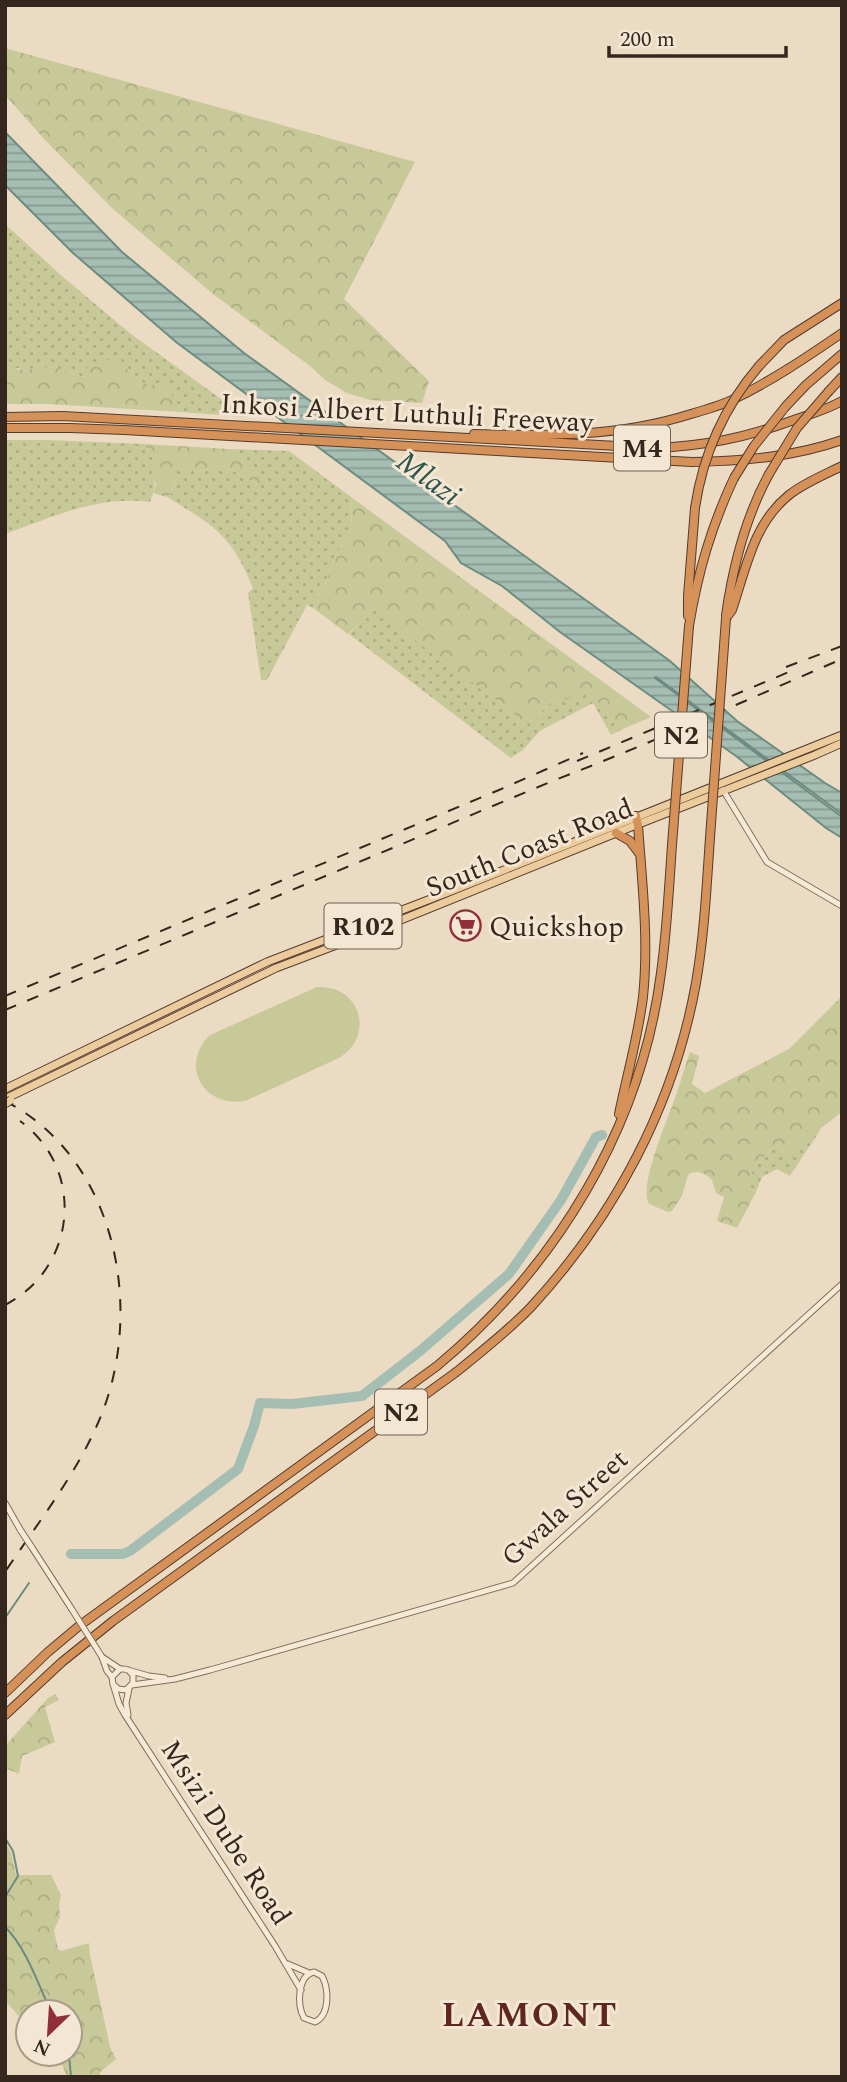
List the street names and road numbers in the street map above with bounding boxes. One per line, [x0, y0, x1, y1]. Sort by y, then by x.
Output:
street label: Inkosi Albert Luthuli Freeway [219, 382, 596, 445]
road number: M4 [614, 426, 670, 470]
road number: N2 [655, 712, 707, 758]
street label: South Coast Road [419, 787, 640, 910]
road number: R102 [324, 903, 402, 948]
road number: N2 [375, 1390, 427, 1434]
street label: Gwala Street [492, 1439, 638, 1577]
street label: Msizi Dube Road [149, 1731, 302, 1934]

